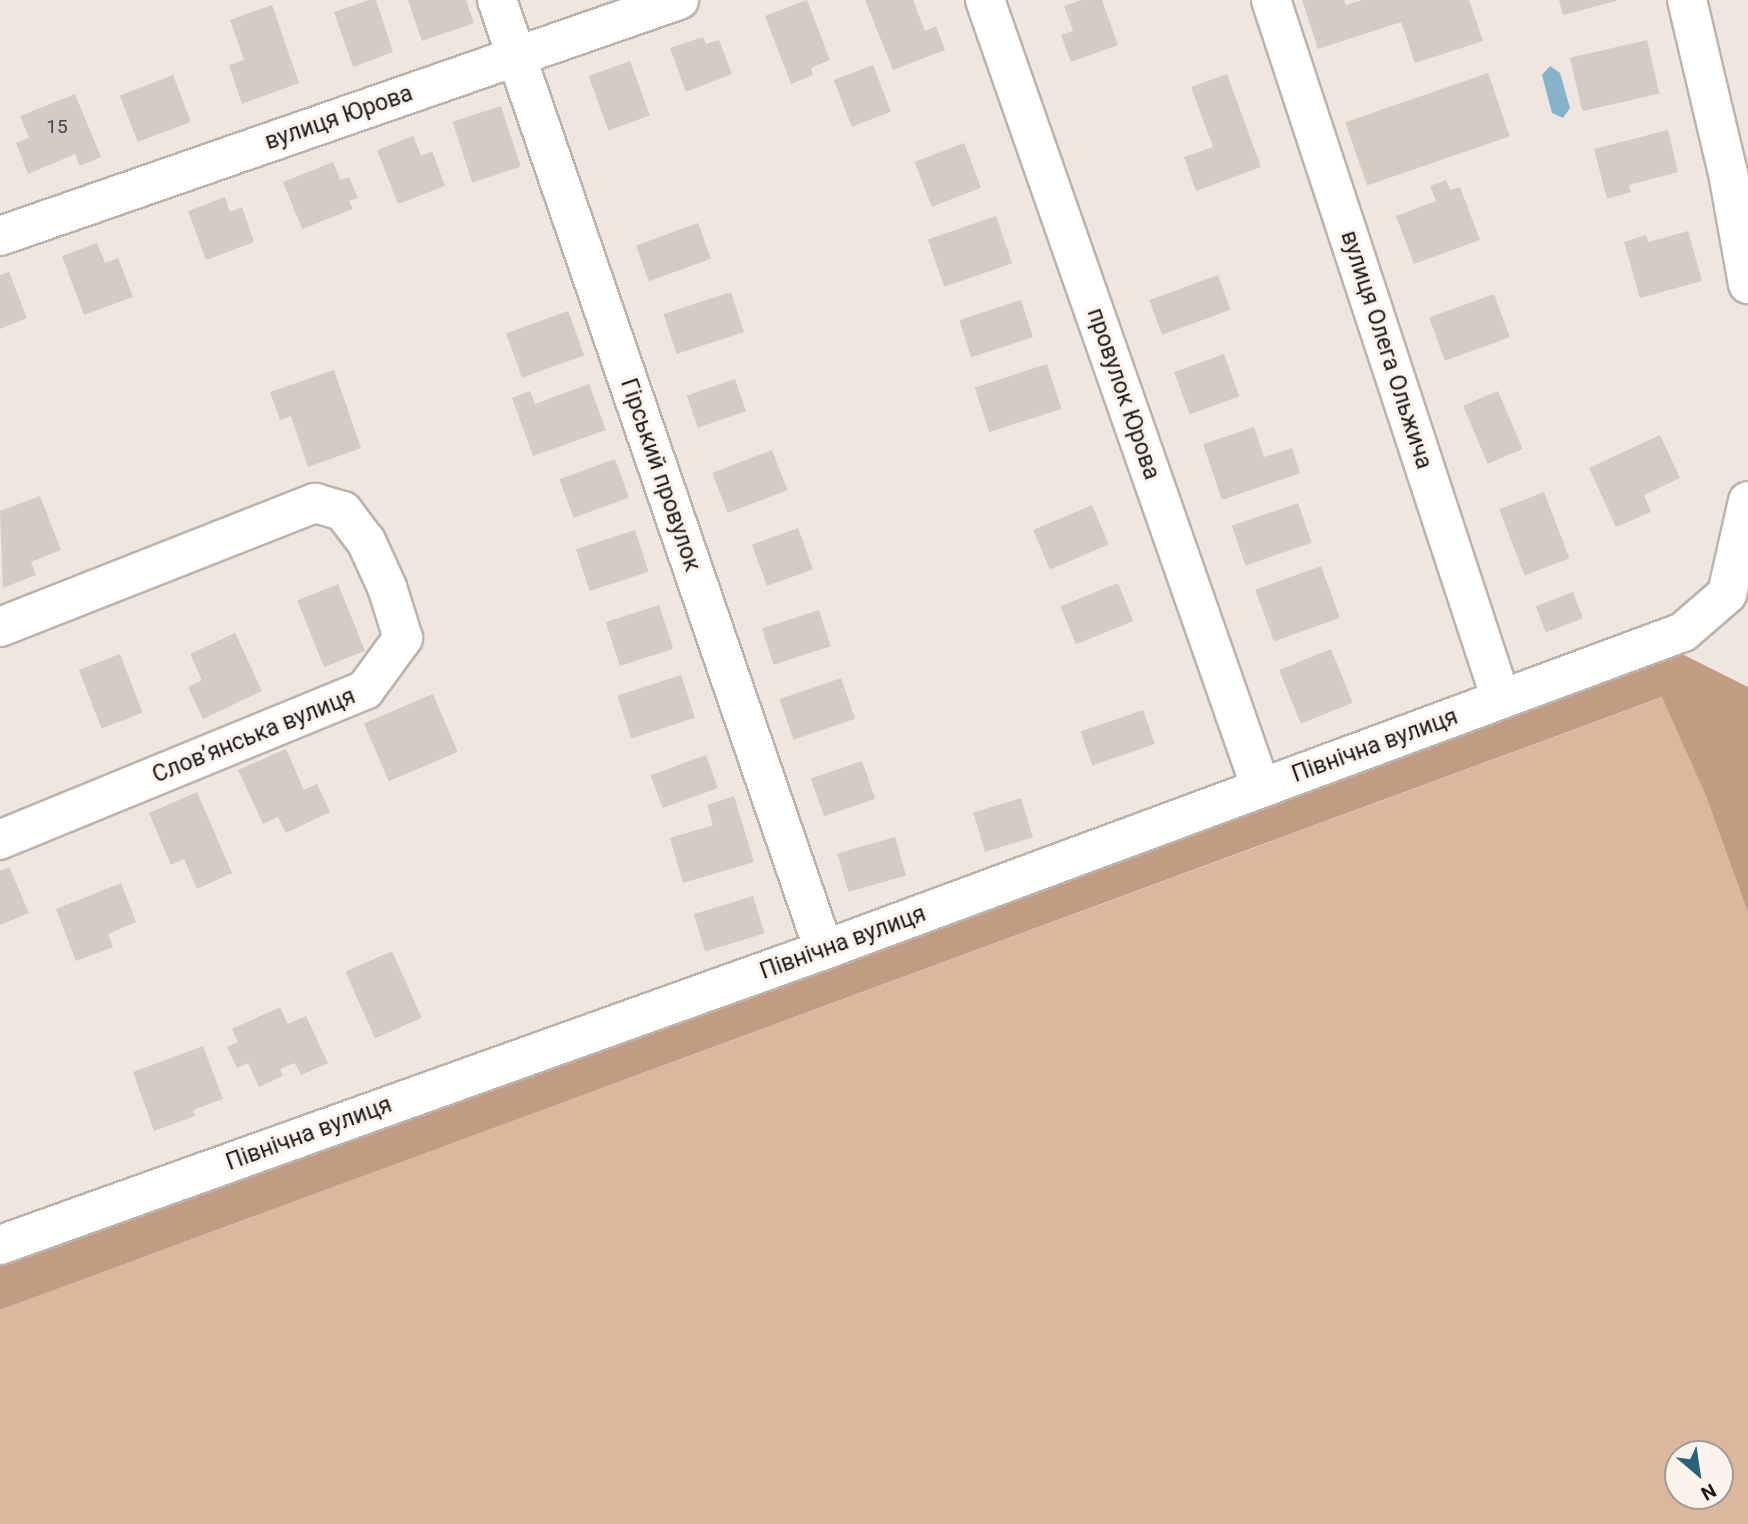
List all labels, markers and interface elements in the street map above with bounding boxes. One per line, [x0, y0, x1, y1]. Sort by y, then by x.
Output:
street label: вулиця Юрова [262, 80, 416, 156]
house number: 15 [46, 116, 68, 138]
street label: вулиця Олега Ольжича [1334, 227, 1438, 473]
street label: провулок Юрова [1081, 305, 1165, 483]
street label: Гірський провулок [614, 375, 706, 575]
street label: Словʼянська вулиця [148, 683, 360, 789]
street label: Північна вулиця [1288, 703, 1462, 789]
street label: Північна вулиця [756, 900, 930, 986]
street label: Північна вулиця [222, 1091, 396, 1177]
north arrow [1664, 1440, 1734, 1510]
text: N [1697, 1479, 1720, 1505]

